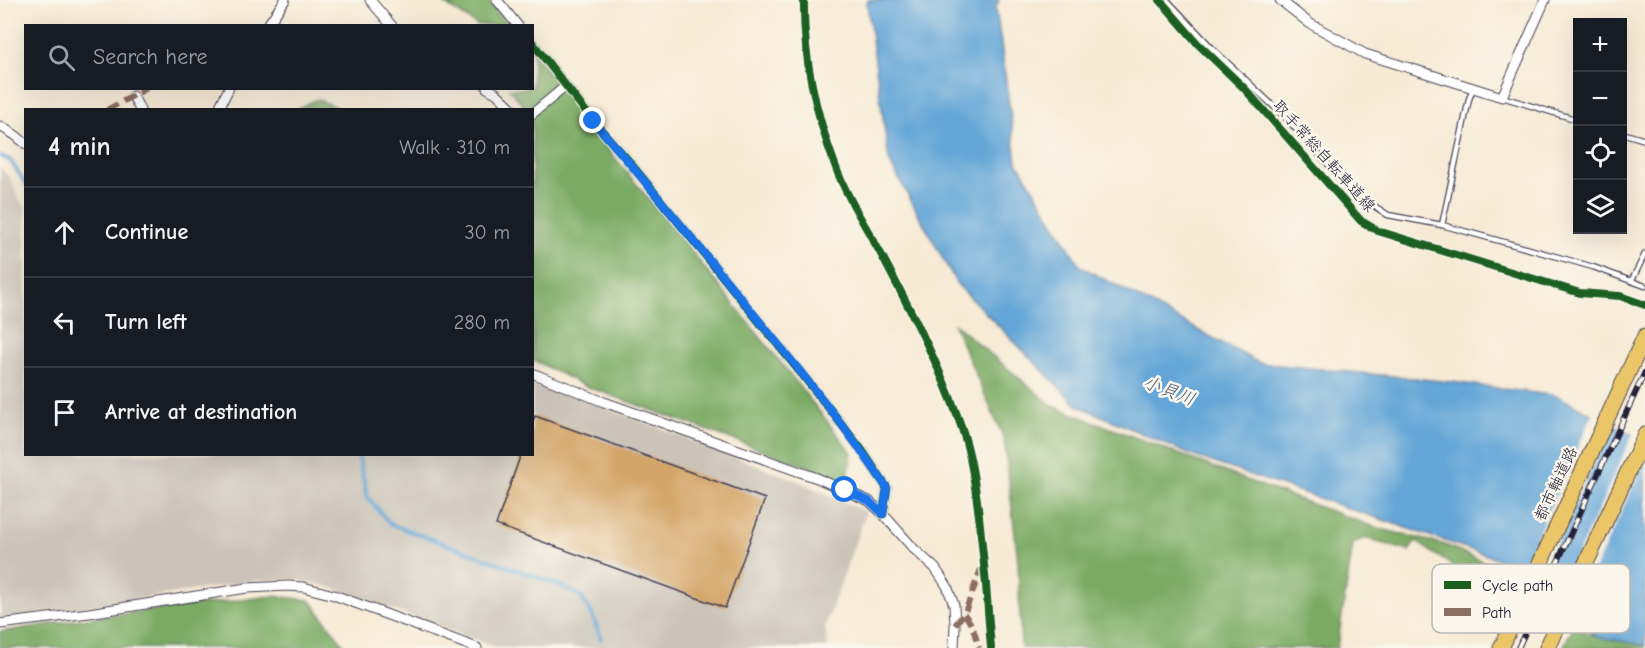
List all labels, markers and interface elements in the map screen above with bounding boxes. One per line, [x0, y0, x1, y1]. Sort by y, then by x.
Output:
map controls [1573, 18, 1627, 234]
button: + [1573, 18, 1627, 72]
search box [24, 24, 534, 90]
icon: search [45, 41, 78, 74]
text: Search here [93, 44, 208, 70]
button: − [1573, 72, 1627, 126]
street label: 取手常総自転車道線 [1269, 96, 1379, 216]
route end [579, 107, 605, 133]
button: locate [1573, 126, 1627, 180]
text: 4 min [48, 132, 111, 162]
text: Walk · 310 m [399, 136, 510, 159]
button: layers [1573, 180, 1627, 234]
icon: ahead [48, 216, 81, 249]
text: Continue [105, 219, 188, 245]
text: 30 m [464, 221, 510, 244]
icon: left [48, 306, 81, 339]
text: Turn left [105, 309, 187, 335]
text: 280 m [454, 311, 510, 334]
water label: 小貝川 [1140, 372, 1198, 410]
icon: arrive [48, 396, 81, 429]
text: Arrive at destination [105, 399, 297, 425]
street label: 都市軸道路 [1531, 444, 1581, 524]
route start [831, 476, 857, 502]
legend [1432, 564, 1630, 633]
text: Cycle path [1482, 577, 1553, 595]
text: Path [1482, 604, 1512, 622]

